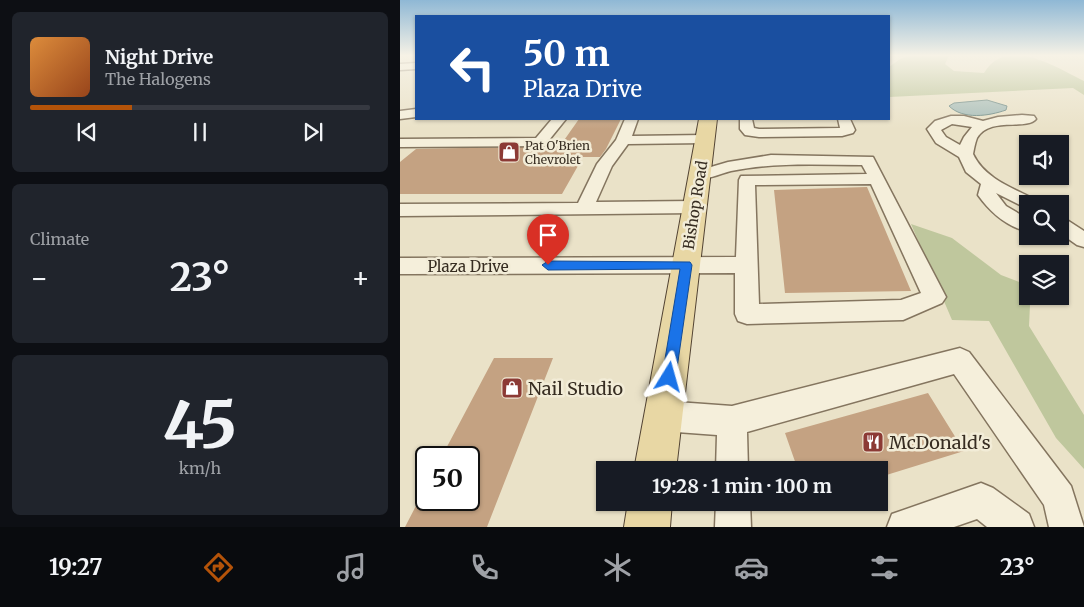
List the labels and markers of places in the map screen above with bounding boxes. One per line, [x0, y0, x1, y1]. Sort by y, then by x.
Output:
place label: Pat O'Brien Chevrolet [525, 138, 590, 167]
shop icon: Pat O'Brien Chevrolet [497, 140, 521, 164]
pin [527, 214, 569, 265]
shop icon: Nail Studio [500, 376, 524, 400]
place label: Nail Studio [528, 377, 623, 400]
restaurant icon: McDonald's [861, 430, 885, 454]
place label: McDonald's [889, 431, 991, 454]

